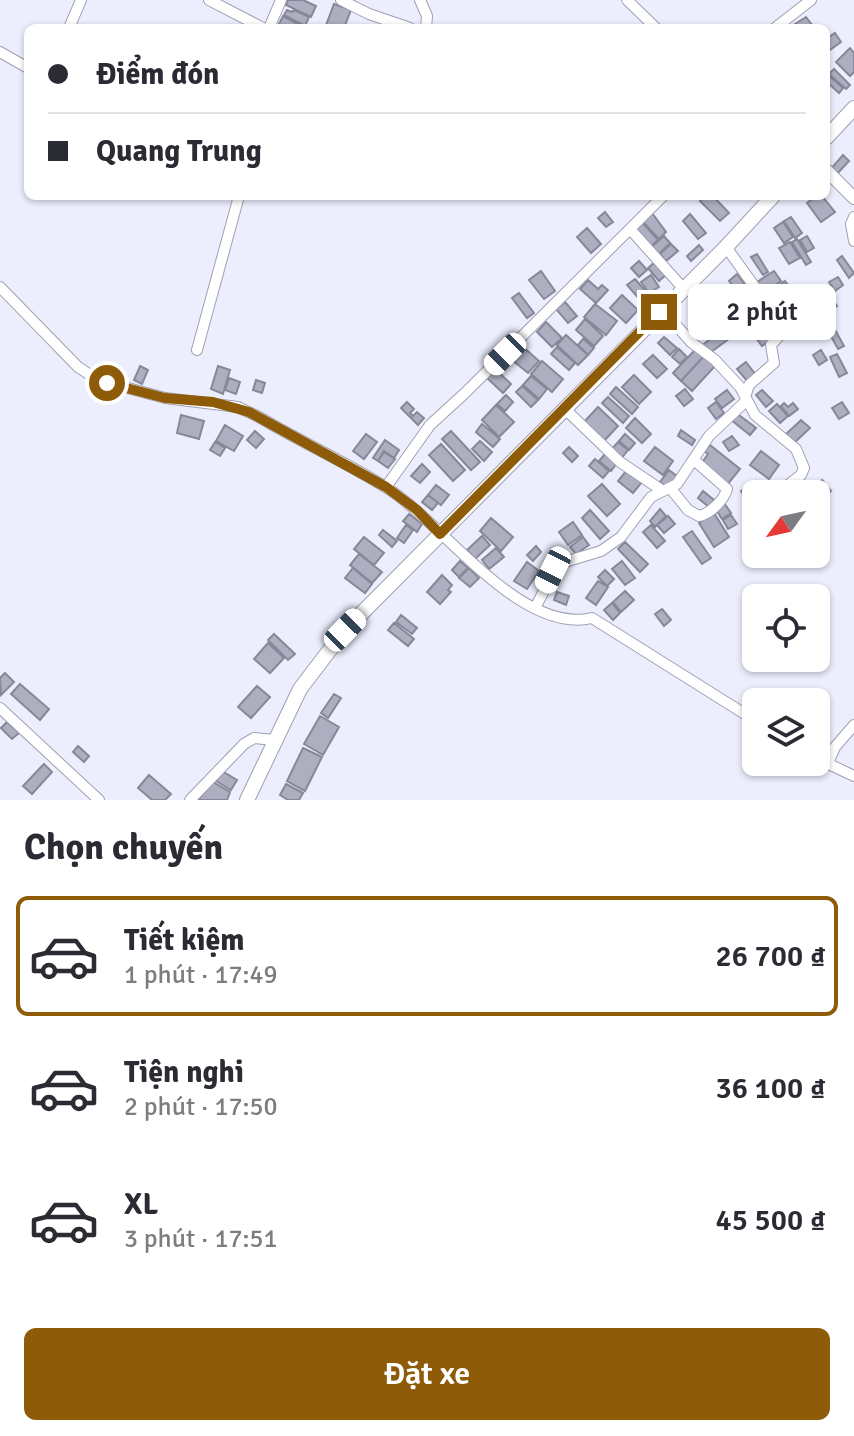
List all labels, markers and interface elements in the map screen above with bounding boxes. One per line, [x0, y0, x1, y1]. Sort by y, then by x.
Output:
text: Điểm đón [96, 56, 219, 93]
text: Quang Trung [96, 133, 262, 170]
callout: 2 phút [687, 284, 835, 340]
route end [641, 294, 677, 330]
text: 2 phút [726, 296, 798, 328]
car [480, 329, 530, 379]
route start [89, 365, 125, 401]
north arrow [742, 480, 830, 568]
map controls [742, 480, 830, 776]
car [531, 543, 575, 597]
button: locate [742, 584, 830, 672]
car [320, 604, 370, 656]
button: layers [742, 688, 830, 776]
text: Chọn chuyến [24, 825, 223, 870]
icon: car [28, 920, 100, 992]
text: Tiết kiệm [124, 922, 245, 959]
text: 26 700 ₫ [716, 938, 826, 975]
text: 1 phút · 17:49 [124, 959, 278, 991]
icon: car [28, 1052, 100, 1124]
text: Tiện nghi [124, 1054, 244, 1091]
text: 36 100 ₫ [716, 1070, 826, 1107]
text: 2 phút · 17:50 [124, 1091, 278, 1123]
icon: car [28, 1184, 100, 1256]
text: XL [124, 1186, 158, 1223]
text: 45 500 ₫ [716, 1202, 826, 1239]
text: 3 phút · 17:51 [124, 1223, 278, 1255]
button: Đặt xe [24, 1328, 830, 1420]

